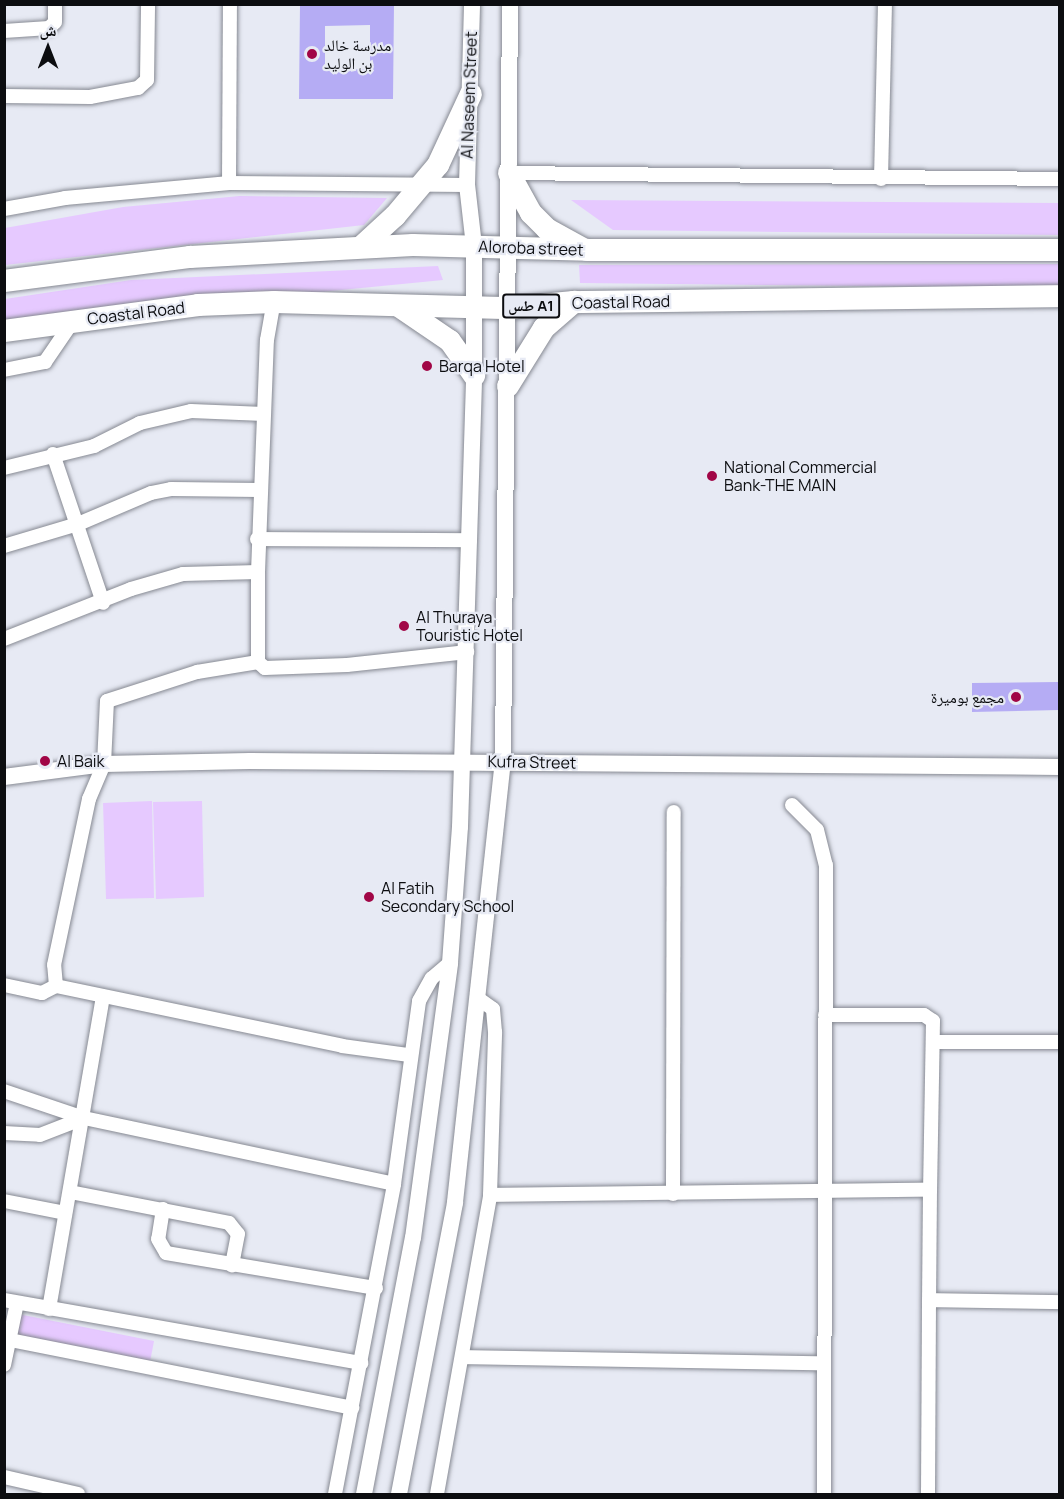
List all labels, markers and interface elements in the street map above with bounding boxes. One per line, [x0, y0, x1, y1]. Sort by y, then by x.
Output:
north arrow [18, 18, 78, 78]
text: ش [40, 19, 56, 41]
street label: Al Naseem Street [457, 31, 481, 159]
place label: مدرسة خالد بن الوليد [324, 35, 391, 73]
marker: مدرسة خالد بن الوليد [305, 47, 319, 61]
street label: Aloroba street [478, 237, 584, 259]
street label: Coastal Road [572, 292, 670, 312]
road number: طس A1 [501, 294, 561, 318]
street label: Coastal Road [86, 297, 186, 329]
place label: Barqa Hotel [439, 356, 525, 376]
marker: Barqa Hotel [420, 359, 434, 373]
place label: National Commercial Bank-THE MAIN [724, 457, 877, 495]
marker: National Commercial Bank-THE MAIN [705, 469, 719, 483]
place label: Al Thuraya Touristic Hotel [416, 607, 523, 645]
marker: Al Thuraya Touristic Hotel [397, 619, 411, 633]
place label: مجمع بوميرة [931, 687, 1004, 707]
marker: مجمع بوميرة [1009, 690, 1023, 704]
place label: Al Baik [57, 751, 104, 771]
street label: Kufra Street [488, 752, 576, 772]
marker: Al Baik [38, 754, 52, 768]
place label: Al Fatih Secondary School [381, 878, 514, 916]
marker: Al Fatih Secondary School [362, 890, 376, 904]

